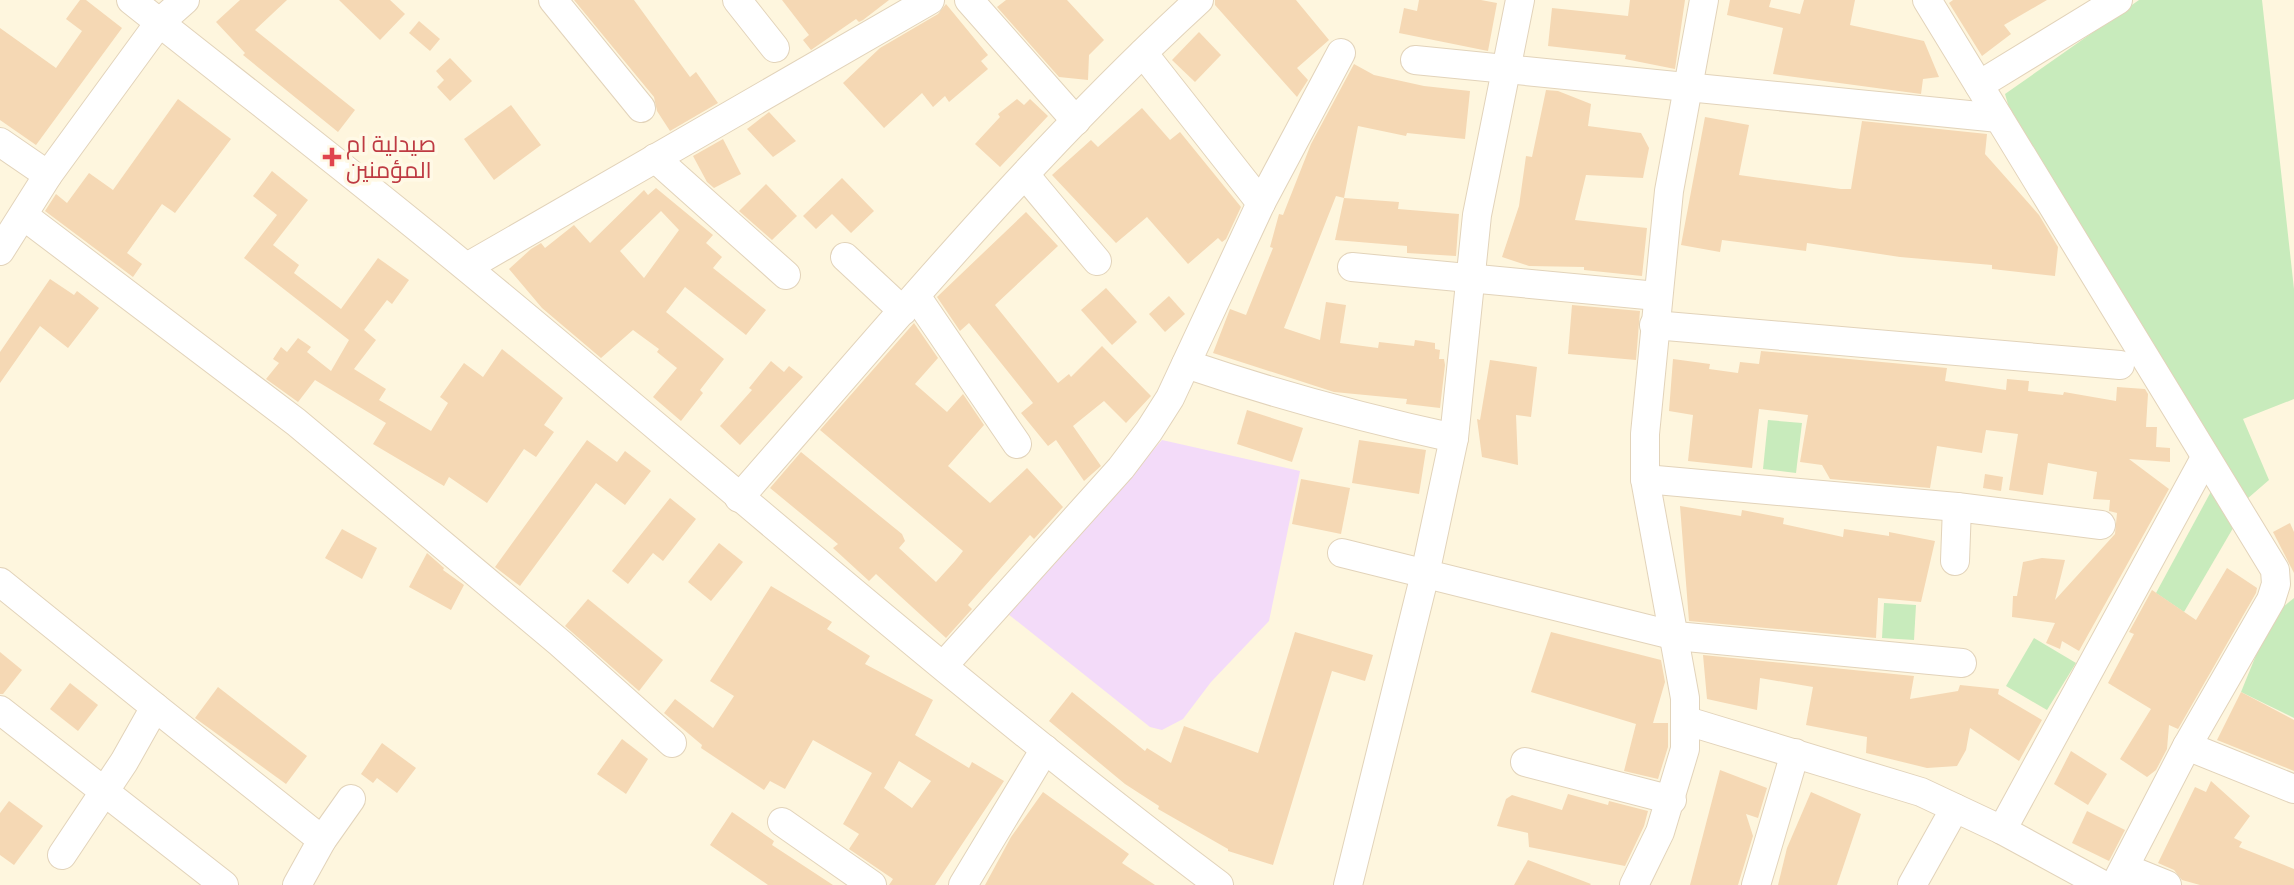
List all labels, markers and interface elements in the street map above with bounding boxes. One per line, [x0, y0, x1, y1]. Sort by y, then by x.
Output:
place label: صيدلية ام المؤمنين [346, 131, 436, 184]
marker: صيدلية ام المؤمنين [324, 149, 340, 165]

